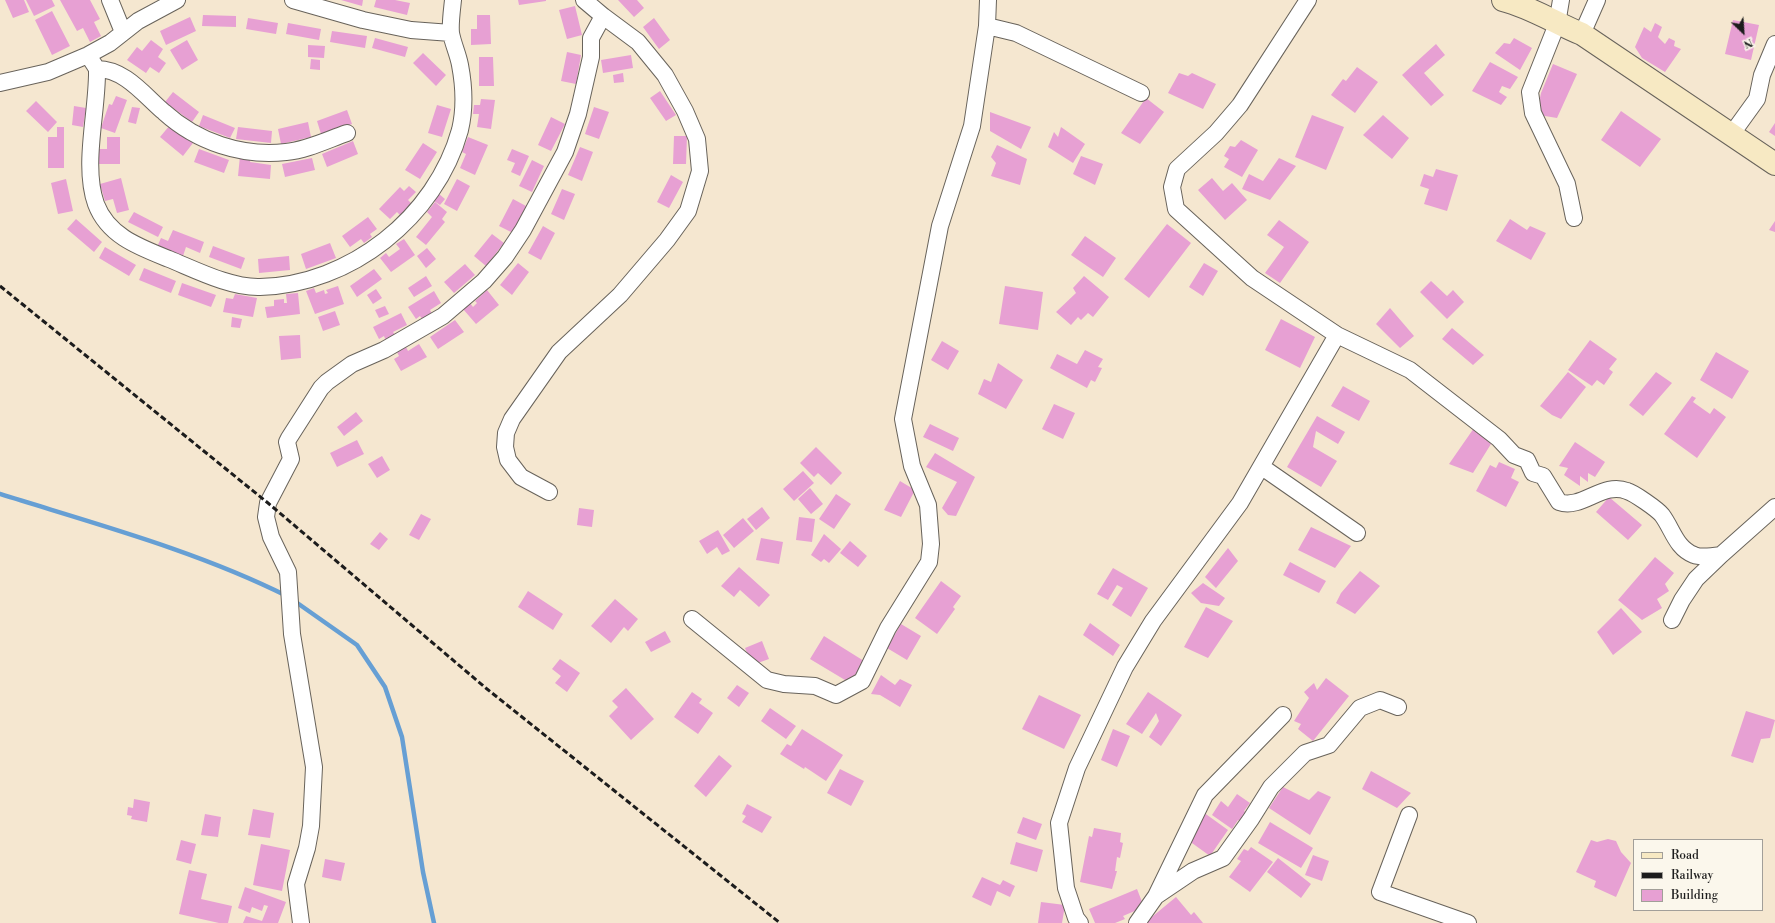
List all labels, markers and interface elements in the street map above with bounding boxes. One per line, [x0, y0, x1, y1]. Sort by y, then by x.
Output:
north arrow [1723, 12, 1763, 52]
text: N [1741, 35, 1755, 51]
legend [1633, 839, 1763, 911]
text: Road [1671, 848, 1699, 863]
text: Railway [1671, 868, 1713, 883]
text: Building [1671, 888, 1718, 903]

